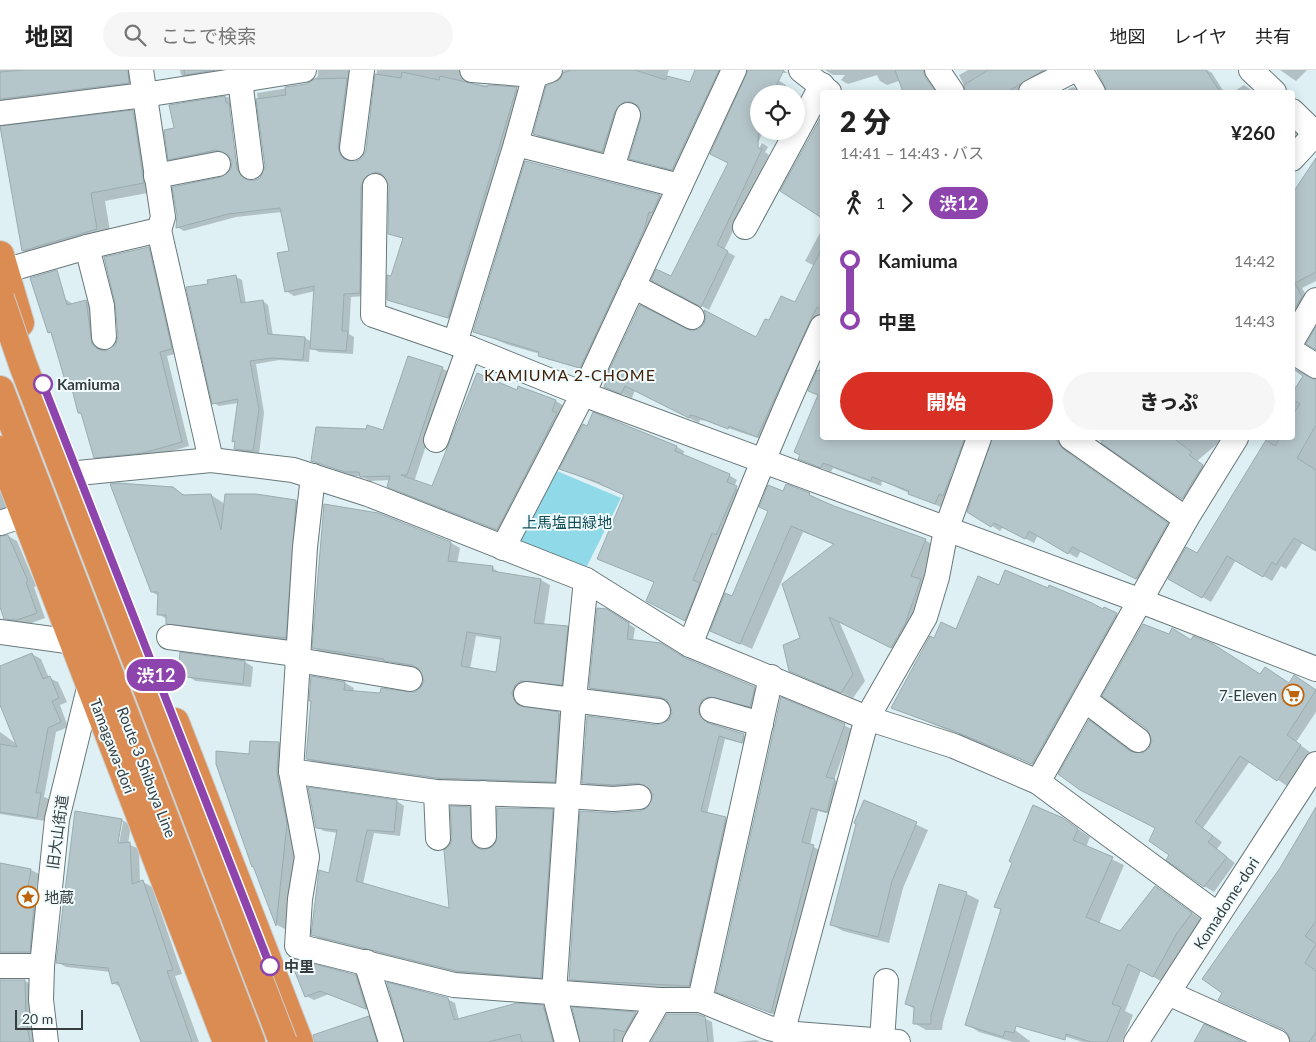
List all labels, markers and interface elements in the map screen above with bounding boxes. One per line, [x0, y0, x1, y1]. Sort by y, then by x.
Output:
search box [103, 12, 453, 57]
text: 地図 [25, 21, 73, 50]
icon: search [121, 21, 149, 49]
text: ここで検索 [161, 24, 256, 47]
text: 地図 [1110, 25, 1146, 47]
text: レイヤ [1174, 25, 1227, 47]
text: 共有 [1255, 25, 1291, 47]
map controls [750, 85, 805, 140]
button: locate [750, 85, 805, 140]
text: 2 分 [840, 104, 891, 138]
text: ¥260 [1231, 121, 1275, 144]
text: 14:41 – 14:43 · バス [840, 143, 984, 162]
icon: walk [840, 189, 868, 217]
icon: forward [893, 189, 921, 217]
text: 渋12 [939, 192, 978, 214]
text: 1 [876, 193, 885, 212]
text: Kamiuma [878, 249, 958, 272]
text: 14:42 [1234, 251, 1275, 270]
text: 中里 [878, 310, 916, 333]
text: 14:43 [1234, 311, 1275, 330]
district label: KAMIUMA 2-CHOME [484, 365, 656, 384]
button: 開始 [840, 372, 1053, 430]
button: きっぷ [1063, 372, 1275, 430]
marker: Kamiuma [33, 374, 53, 394]
place label: Kamiuma [57, 375, 120, 393]
park label: 上馬塩田緑地 [522, 513, 612, 531]
line badge: 渋12 [127, 659, 185, 691]
text: 渋12 [137, 664, 175, 686]
supermarket icon: 7-Eleven [1281, 683, 1305, 707]
place label: 7-Eleven [1219, 686, 1277, 704]
street label: Tamagawa-dori [87, 696, 139, 796]
street label: Route 3 Shibuya Line [114, 704, 180, 840]
street label: 旧大山街道 [43, 794, 71, 870]
street label: Komadome-dori [1189, 853, 1263, 953]
place icon: 地蔵 [16, 885, 40, 909]
place label: 地蔵 [44, 888, 74, 906]
marker: 中里 [260, 956, 280, 976]
place label: 中里 [284, 957, 314, 975]
scale bar [15, 1007, 82, 1030]
text: 20 m [22, 1010, 53, 1027]

